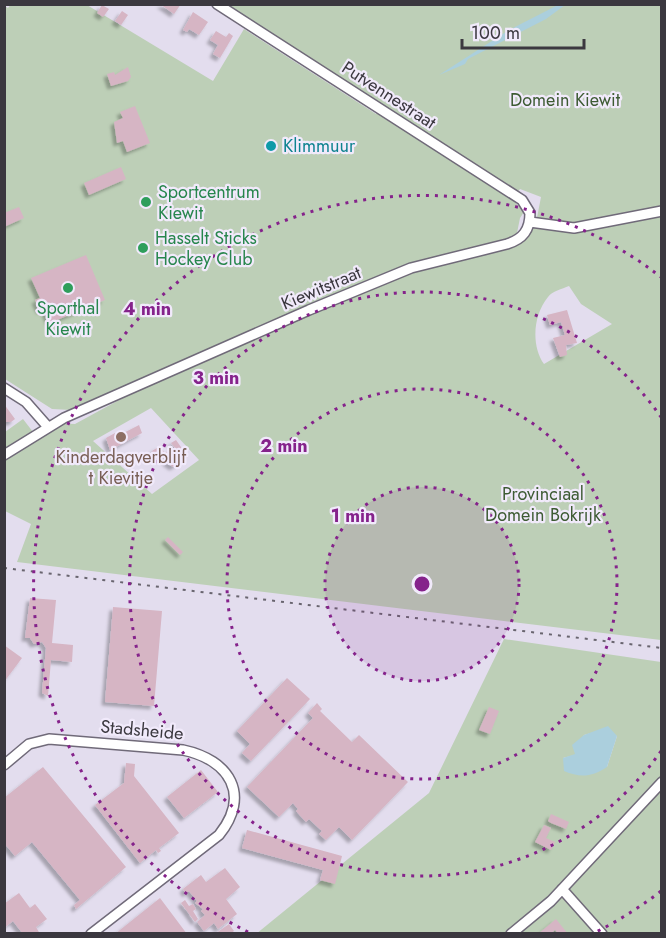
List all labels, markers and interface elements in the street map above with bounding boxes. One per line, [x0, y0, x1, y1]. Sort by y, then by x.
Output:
scale bar [462, 12, 584, 50]
text: 100 m [471, 20, 520, 46]
street label: Putvennestraat [337, 55, 442, 136]
park label: Domein Kiewit [510, 87, 621, 113]
place label: Klimmuur [283, 133, 356, 159]
marker: Klimmuur [264, 139, 278, 153]
place label: Sportcentrum Kiewit [158, 179, 260, 226]
marker: Sportcentrum Kiewit [139, 195, 153, 209]
place label: Hasselt Sticks Hockey Club [155, 225, 257, 272]
marker: Hasselt Sticks Hockey Club [136, 241, 150, 255]
street label: Kiewitstraat [277, 259, 366, 316]
marker: Sporthal Kiewit [61, 281, 75, 295]
place label: Sporthal Kiewit [37, 295, 99, 342]
text: 4 min [123, 296, 171, 322]
text: 3 min [193, 365, 239, 391]
marker: Kinderdagverblijf t Kievitje [114, 430, 128, 444]
text: 2 min [260, 433, 308, 459]
place label: Kinderdagverblijf t Kievitje [55, 444, 187, 491]
park label: Provinciaal Domein Bokrijk [485, 481, 601, 528]
text: 1 min [331, 503, 375, 529]
centre of rings [412, 574, 432, 594]
street label: Stadsheide [99, 713, 185, 747]

